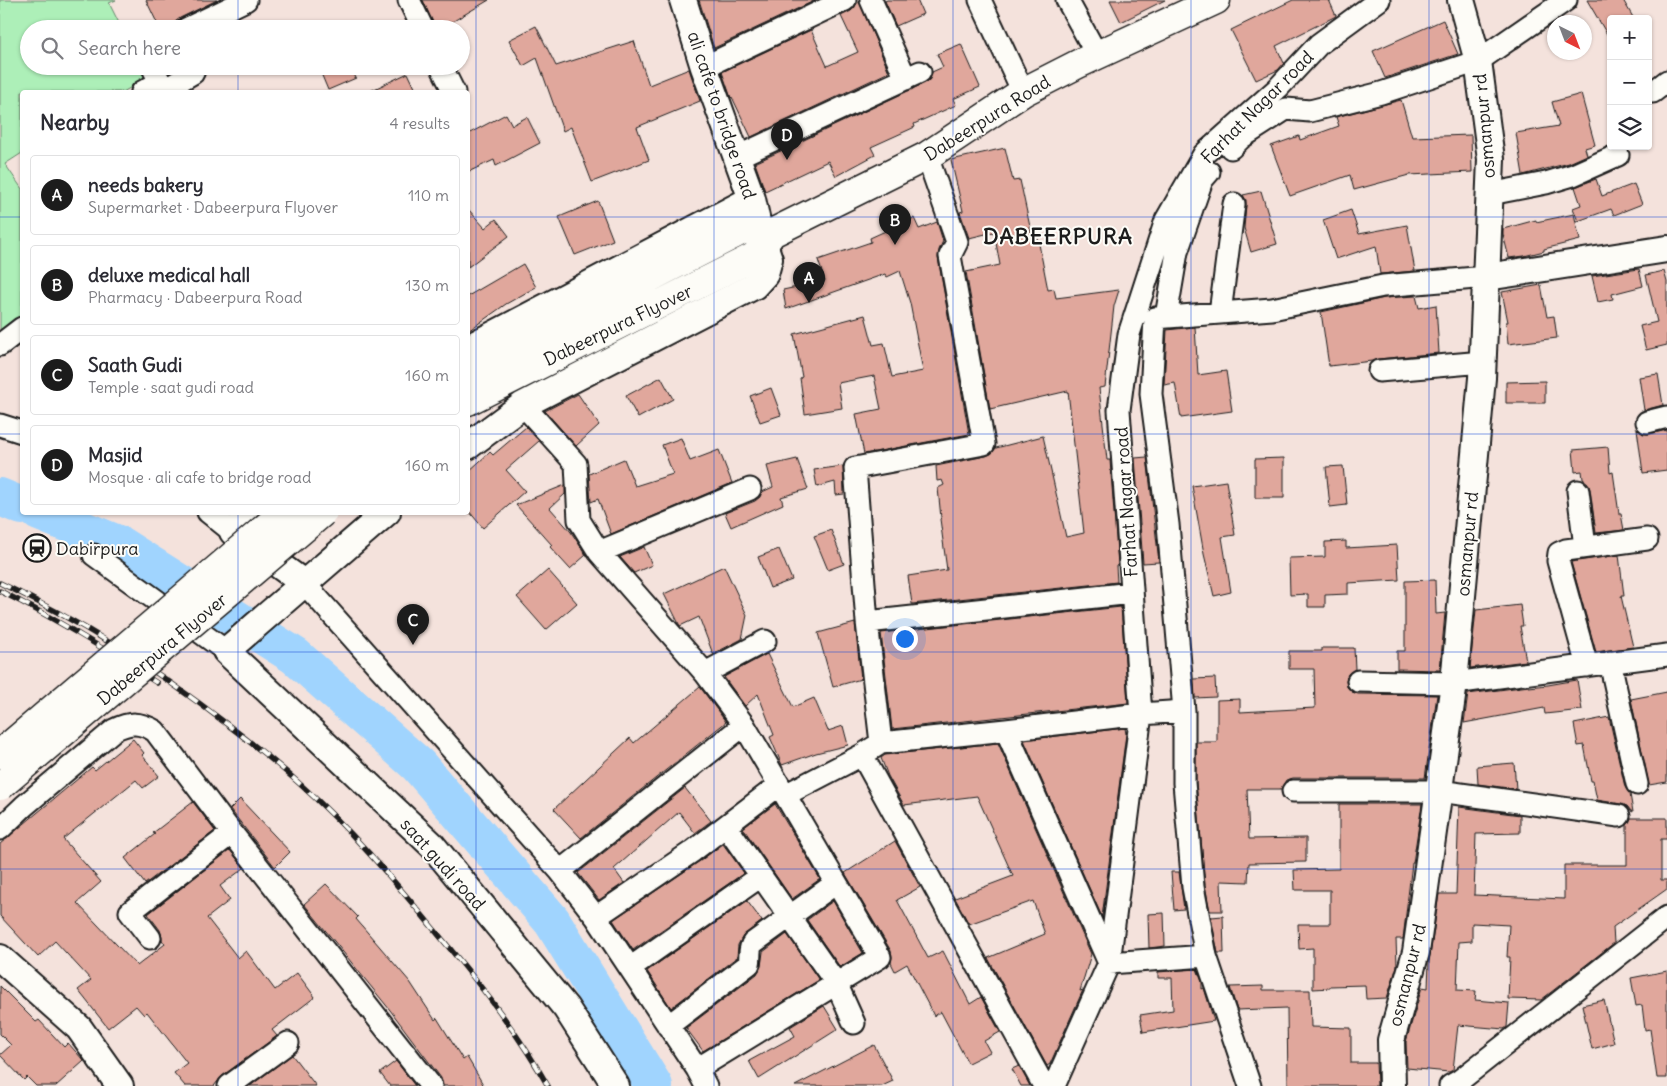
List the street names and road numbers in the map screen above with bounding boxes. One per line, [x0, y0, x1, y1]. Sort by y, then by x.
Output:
street label: ali cafe to bridge road [683, 28, 762, 202]
street label: Farhat Nagar road [1196, 45, 1319, 168]
street label: Dabeerpura Road [920, 70, 1055, 166]
street label: osmanpur rd [1468, 72, 1500, 179]
street label: Dabeerpura Flyover [540, 279, 697, 371]
street label: Farhat Nagar road [1109, 426, 1143, 578]
street label: osmanpur rd [1451, 490, 1483, 597]
street label: Dabeerpura Flyover [92, 588, 232, 710]
street label: saat gudi road [395, 813, 491, 915]
street label: osmanpur rd [1383, 921, 1431, 1029]

